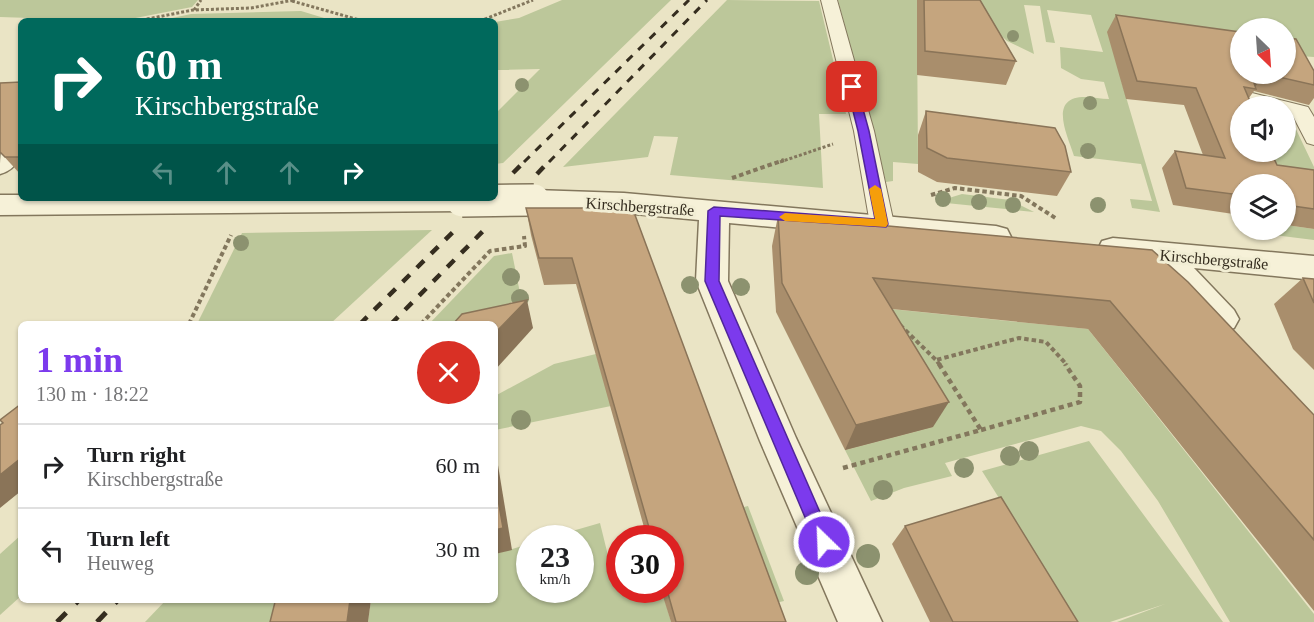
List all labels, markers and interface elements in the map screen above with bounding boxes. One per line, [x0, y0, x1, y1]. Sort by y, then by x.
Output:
north arrow [1230, 18, 1296, 84]
map controls [1230, 18, 1296, 240]
icon: right [36, 42, 114, 120]
text: 60 m [135, 42, 223, 88]
pin [826, 61, 877, 112]
icon: arrive [835, 70, 868, 103]
text: Kirschbergstraße [135, 91, 319, 121]
button: sound [1230, 96, 1296, 162]
icon: left [147, 156, 180, 189]
icon: ahead [210, 156, 243, 189]
icon: ahead [273, 156, 306, 189]
icon: right [336, 156, 369, 189]
button: layers [1230, 174, 1296, 240]
street label: Kirschbergstraße [585, 194, 695, 220]
street label: Kirschbergstraße [1159, 246, 1269, 274]
text: 1 min [36, 340, 123, 380]
button: close [417, 341, 480, 404]
text: 130 m · 18:22 [36, 383, 149, 405]
text: Turn right [87, 442, 186, 467]
icon: right [36, 450, 69, 483]
text: 60 m [435, 453, 480, 478]
text: Kirschbergstraße [87, 468, 223, 490]
position arrow [792, 510, 856, 574]
speed limit sign: 30 [606, 525, 684, 603]
text: Turn left [87, 526, 170, 551]
icon: left [36, 534, 69, 567]
text: 30 m [435, 537, 480, 562]
text: 23 [540, 540, 570, 573]
text: Heuweg [87, 552, 154, 574]
text: km/h [540, 571, 570, 587]

